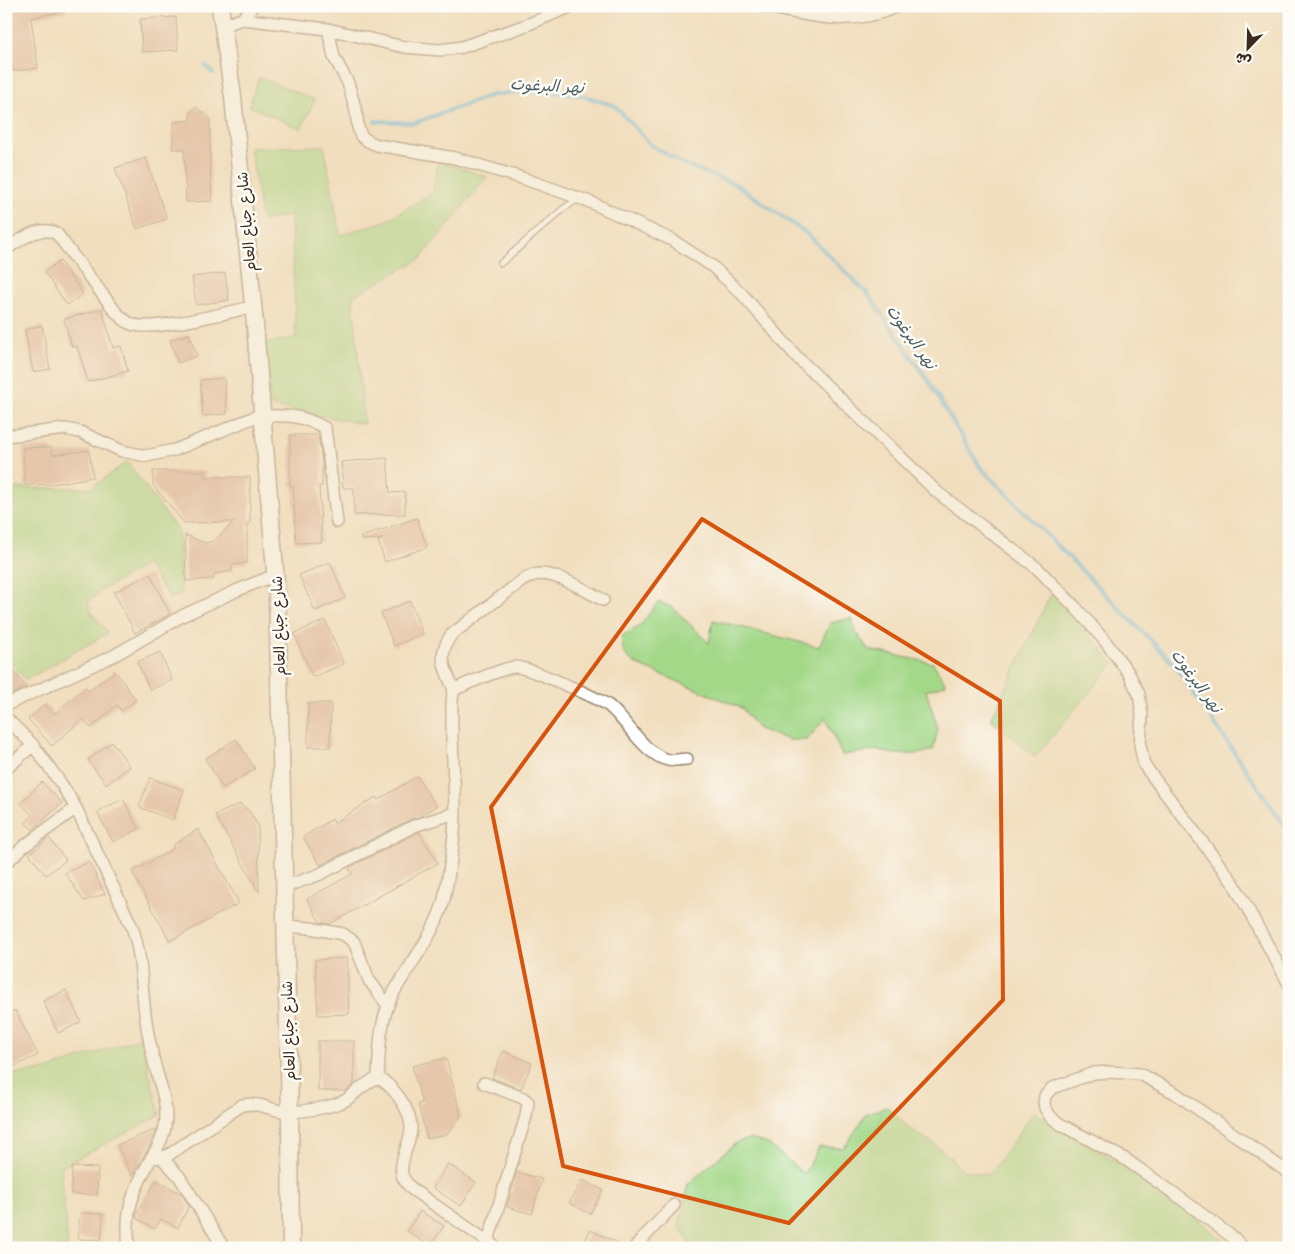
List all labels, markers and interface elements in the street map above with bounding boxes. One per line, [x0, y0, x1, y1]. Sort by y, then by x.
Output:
north arrow [1222, 22, 1272, 72]
text: ش [1232, 48, 1254, 73]
water label: نهر البرغوت [509, 70, 587, 98]
street label: شارع جباع العام [229, 171, 263, 273]
water label: نهر البرغوت [882, 299, 945, 375]
street label: شارع جباع العام [264, 575, 292, 676]
water label: نهر البرغوت [1167, 643, 1231, 719]
street label: شارع جباع العام [274, 980, 302, 1081]

